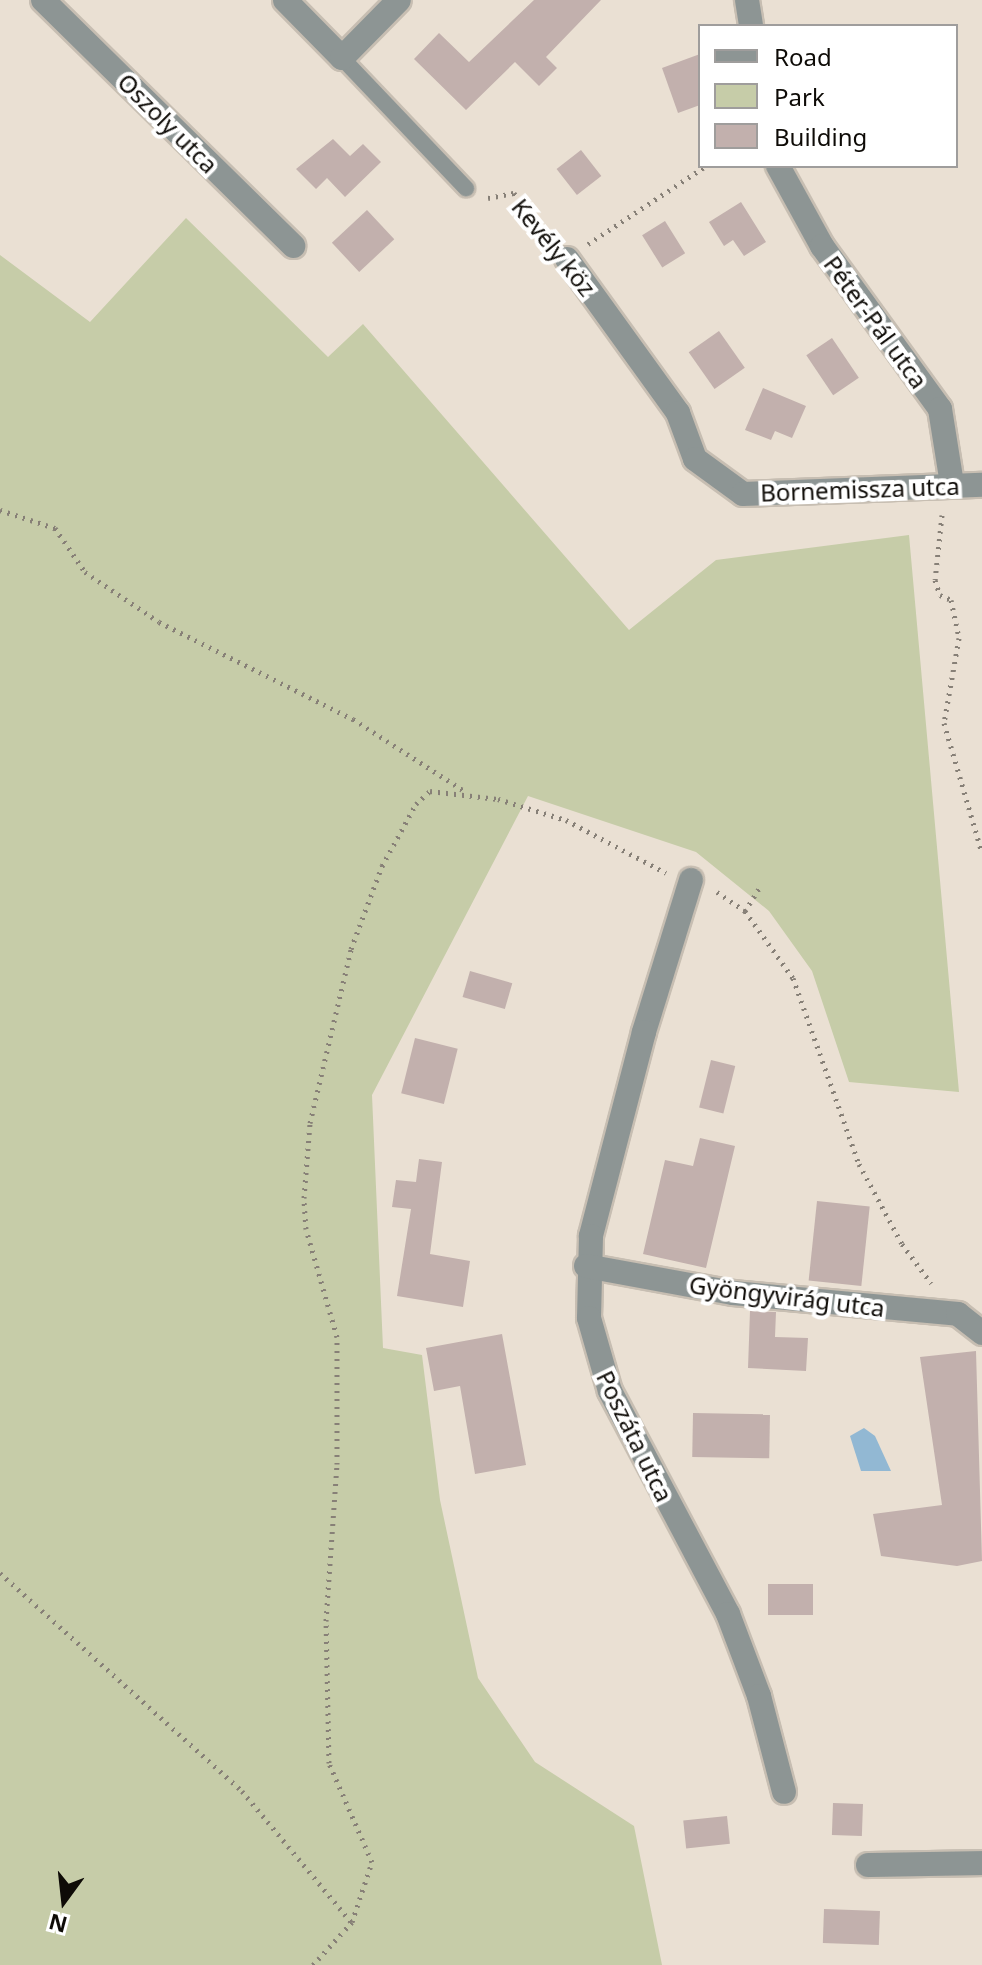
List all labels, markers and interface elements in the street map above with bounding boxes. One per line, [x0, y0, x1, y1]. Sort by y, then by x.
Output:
legend [698, 24, 958, 168]
text: Road [774, 40, 832, 73]
street label: Oszoly utca [112, 67, 224, 179]
text: Park [774, 80, 825, 113]
text: Building [774, 120, 867, 153]
street label: Kevély köz [506, 193, 602, 301]
street label: Péter-Pál utca [818, 250, 934, 394]
street label: Bornemissza utca [760, 471, 960, 507]
street label: Gyöngyvirág utca [688, 1270, 886, 1322]
street label: Poszáta utca [591, 1366, 679, 1506]
north arrow [24, 1861, 104, 1941]
text: N [45, 1907, 70, 1941]

